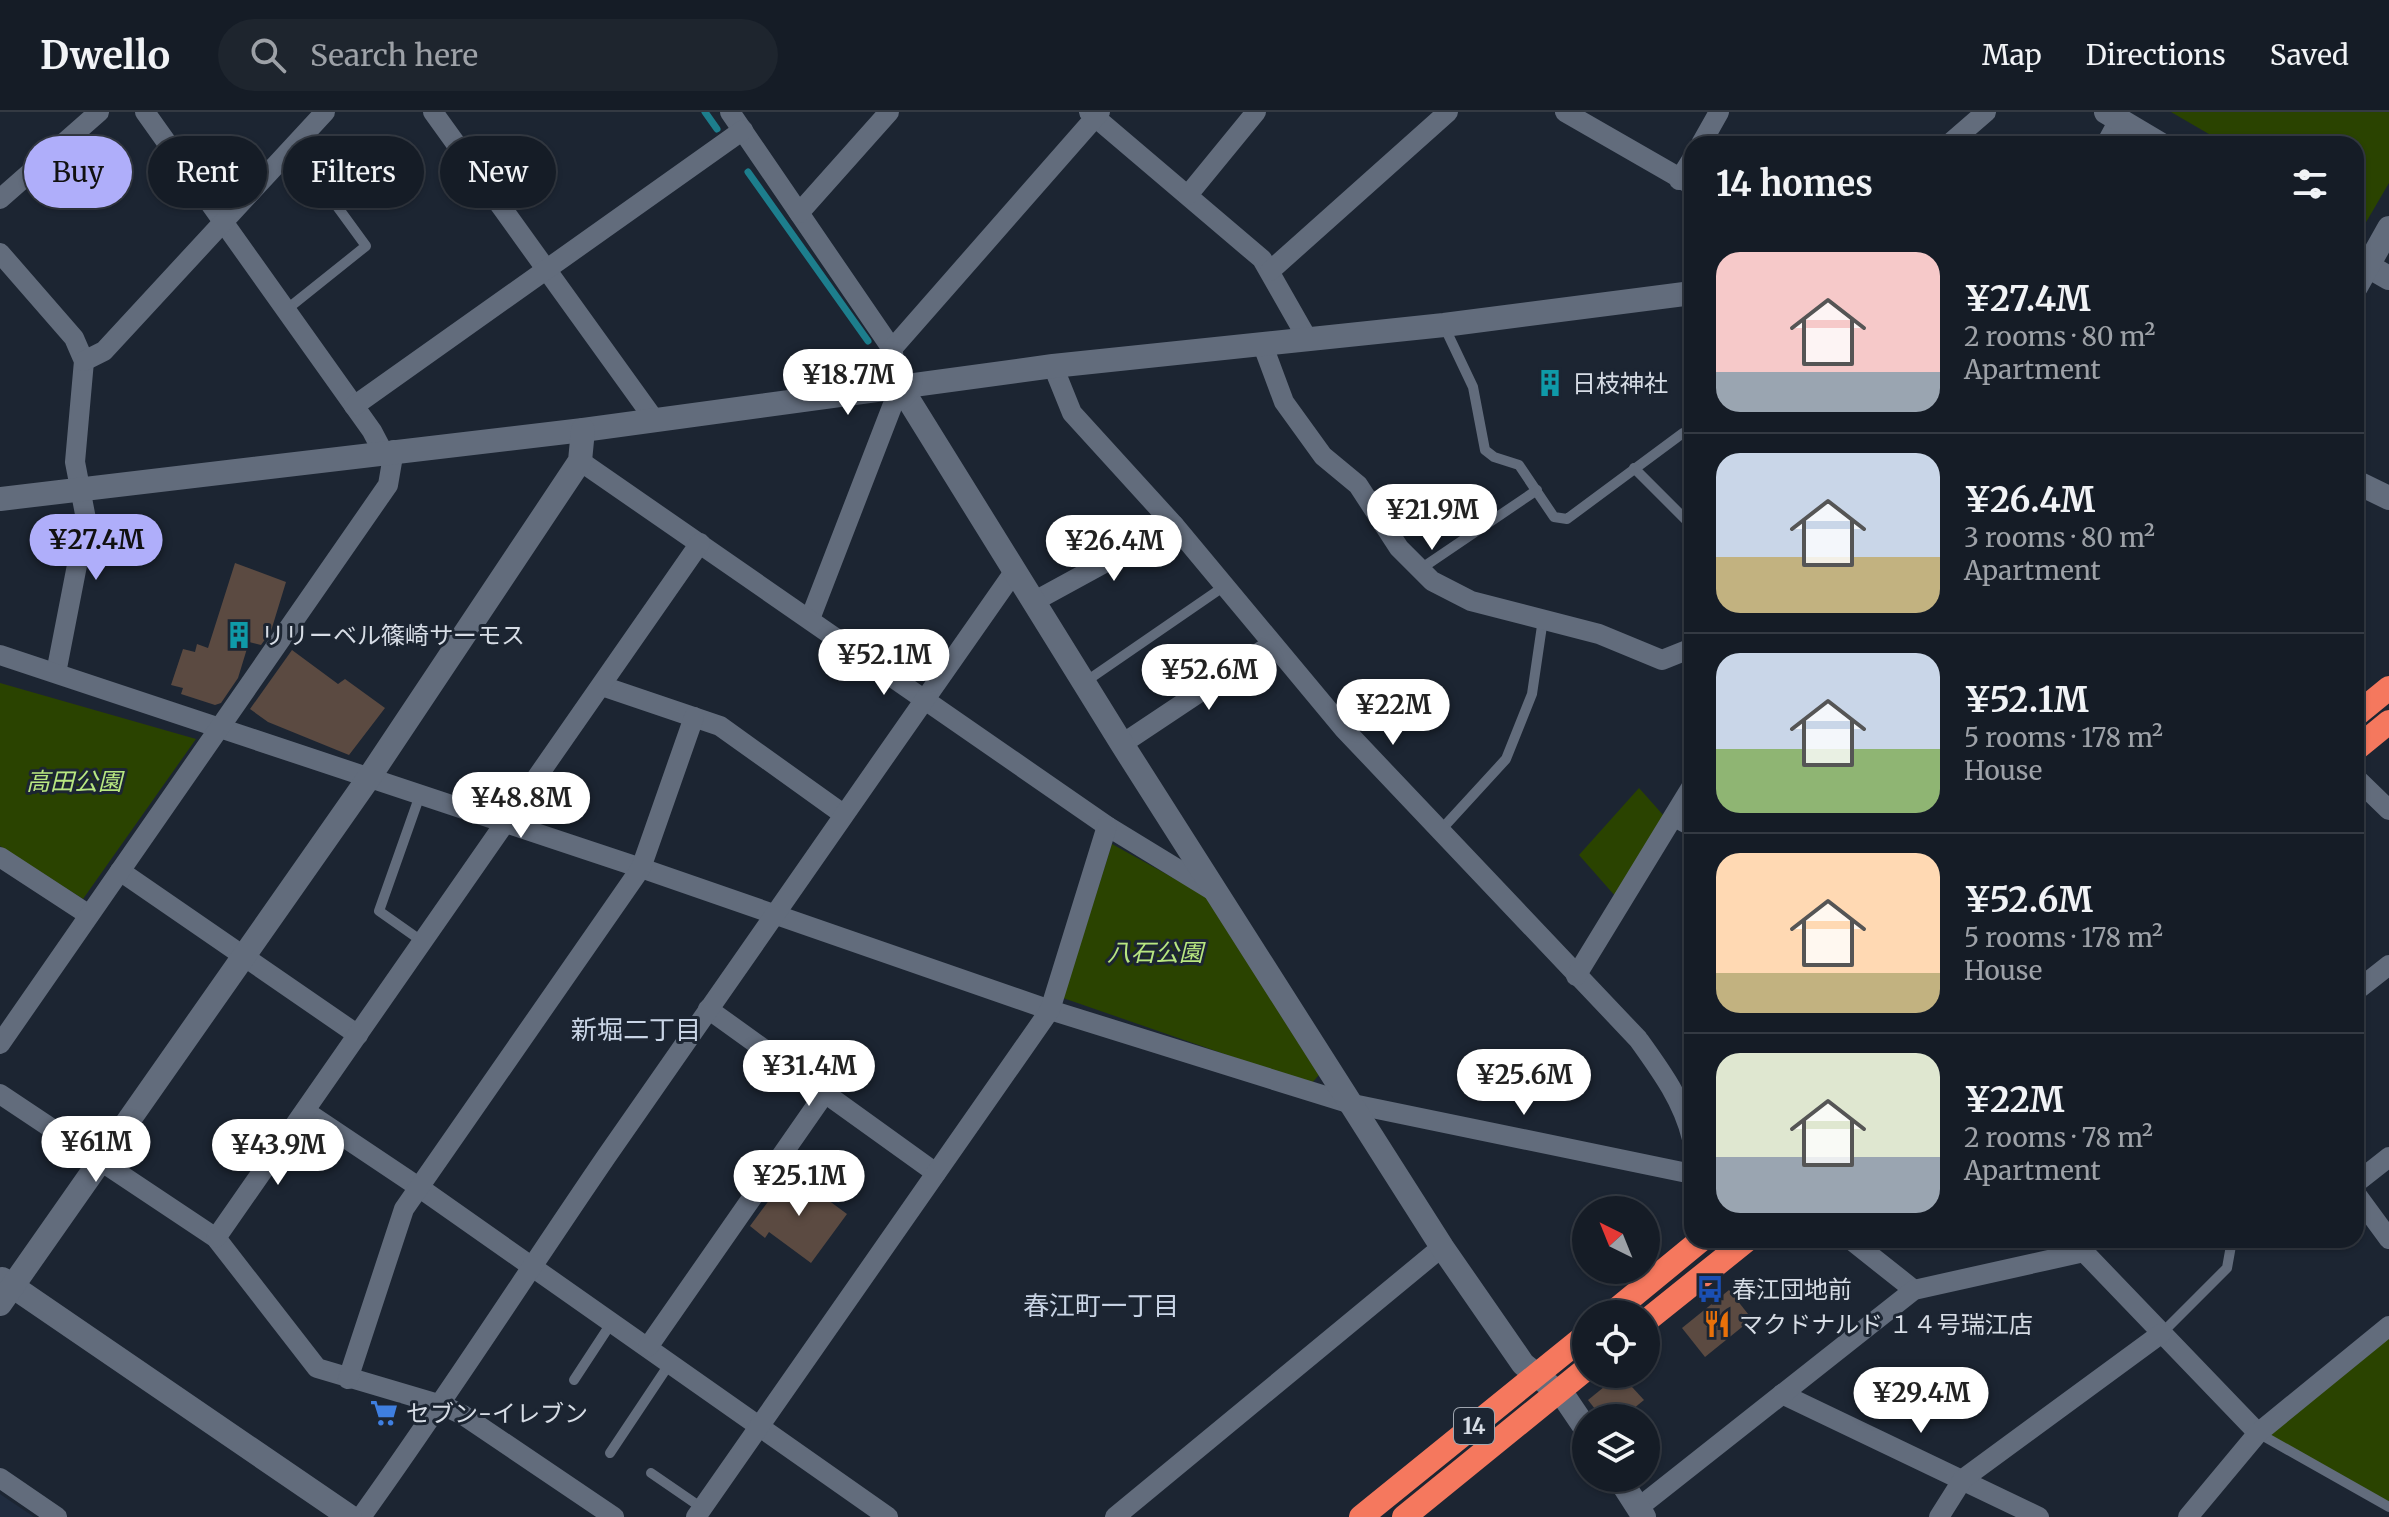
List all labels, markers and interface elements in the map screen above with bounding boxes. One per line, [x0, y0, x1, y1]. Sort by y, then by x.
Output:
search box [218, 19, 778, 91]
text: Dwello [40, 32, 170, 79]
icon: search [246, 33, 290, 77]
text: Search here [310, 36, 478, 74]
text: Map [1982, 37, 2042, 73]
text: Directions [2086, 37, 2226, 73]
text: Saved [2270, 37, 2349, 73]
chip: Buy [24, 136, 132, 208]
chip: Rent [148, 136, 267, 208]
chip: Filters [283, 136, 424, 208]
chip: New [440, 136, 556, 208]
icon: filters [2288, 162, 2332, 206]
text: 14 homes [1716, 163, 1873, 205]
text: ¥27.4M [1964, 278, 2091, 320]
icon: home [1780, 284, 1876, 380]
text: 2 rooms · 80 m² [1964, 320, 2155, 353]
pin: ¥18.7M [783, 349, 913, 417]
text: Apartment [1964, 353, 2101, 386]
text: ¥18.7M [801, 358, 895, 391]
building icon: 日枝神社 [1535, 368, 1565, 398]
place label: 日枝神社 [1572, 368, 1668, 399]
text: ¥26.4M [1964, 479, 2095, 521]
pin: ¥21.9M [1367, 484, 1497, 552]
icon: home [1780, 485, 1876, 581]
text: ¥21.9M [1385, 493, 1479, 526]
pin: ¥27.4M [31, 514, 161, 582]
pin: ¥26.4M [1049, 515, 1179, 583]
text: 3 rooms · 80 m² [1964, 521, 2155, 554]
text: ¥27.4M [48, 523, 144, 556]
text: ¥26.4M [1064, 524, 1164, 557]
text: Apartment [1964, 554, 2101, 587]
building icon: リリーベル篠崎サーモス [224, 620, 254, 650]
place label: リリーベル篠崎サーモス [261, 620, 525, 651]
pin: ¥52.1M [819, 629, 949, 697]
text: ¥52.1M [836, 638, 932, 671]
pin: ¥52.6M [1144, 644, 1274, 712]
text: ¥52.6M [1160, 653, 1258, 686]
pin: ¥22M [1346, 679, 1440, 747]
text: ¥52.1M [1964, 679, 2089, 721]
icon: home [1780, 685, 1876, 781]
text: ¥22M [1355, 688, 1431, 721]
text: 5 rooms · 178 m² [1964, 721, 2163, 754]
text: House [1964, 754, 2042, 787]
park label: 高田公園 [26, 766, 125, 797]
pin: ¥48.8M [456, 772, 586, 840]
text: ¥48.8M [470, 781, 572, 814]
text: ¥52.6M [1964, 879, 2093, 921]
icon: home [1780, 885, 1876, 981]
text: 5 rooms · 178 m² [1964, 921, 2163, 954]
park label: 八石公園 [1107, 937, 1206, 968]
text: House [1964, 954, 2042, 987]
district label: 新堀二丁目 [571, 1013, 701, 1046]
pin: ¥31.4M [744, 1040, 874, 1108]
text: ¥31.4M [761, 1049, 857, 1082]
pin: ¥25.6M [1459, 1049, 1589, 1117]
text: ¥25.6M [1475, 1058, 1573, 1091]
text: ¥22M [1964, 1079, 2064, 1121]
icon: home [1780, 1085, 1876, 1181]
pin: ¥61M [49, 1116, 143, 1184]
pin: ¥43.9M [213, 1119, 343, 1187]
text: 2 rooms · 78 m² [1964, 1121, 2153, 1154]
text: ¥61M [59, 1125, 133, 1158]
text: ¥43.9M [230, 1128, 326, 1161]
pin: ¥25.1M [734, 1150, 864, 1218]
text: Apartment [1964, 1154, 2101, 1187]
text: ¥25.1M [752, 1159, 846, 1192]
north arrow [1572, 1196, 1660, 1284]
map controls [1572, 1196, 1660, 1492]
bus stop icon: 春江団地前 [1695, 1274, 1725, 1304]
place label: 春江団地前 [1732, 1274, 1852, 1305]
district label: 春江町一丁目 [1023, 1289, 1179, 1322]
button: locate [1572, 1300, 1660, 1388]
restaurant icon: マクドナルド １４号瑞江店 [1702, 1309, 1732, 1339]
place label: マクドナルド １４号瑞江店 [1739, 1309, 2033, 1340]
pin: ¥29.4M [1856, 1367, 1986, 1435]
text: ¥29.4M [1872, 1376, 1970, 1409]
supermarket icon: セブン-イレブン [369, 1398, 399, 1428]
place label: セブン-イレブン [406, 1398, 588, 1429]
button: layers [1572, 1404, 1660, 1492]
road number: 14 [1454, 1408, 1494, 1444]

